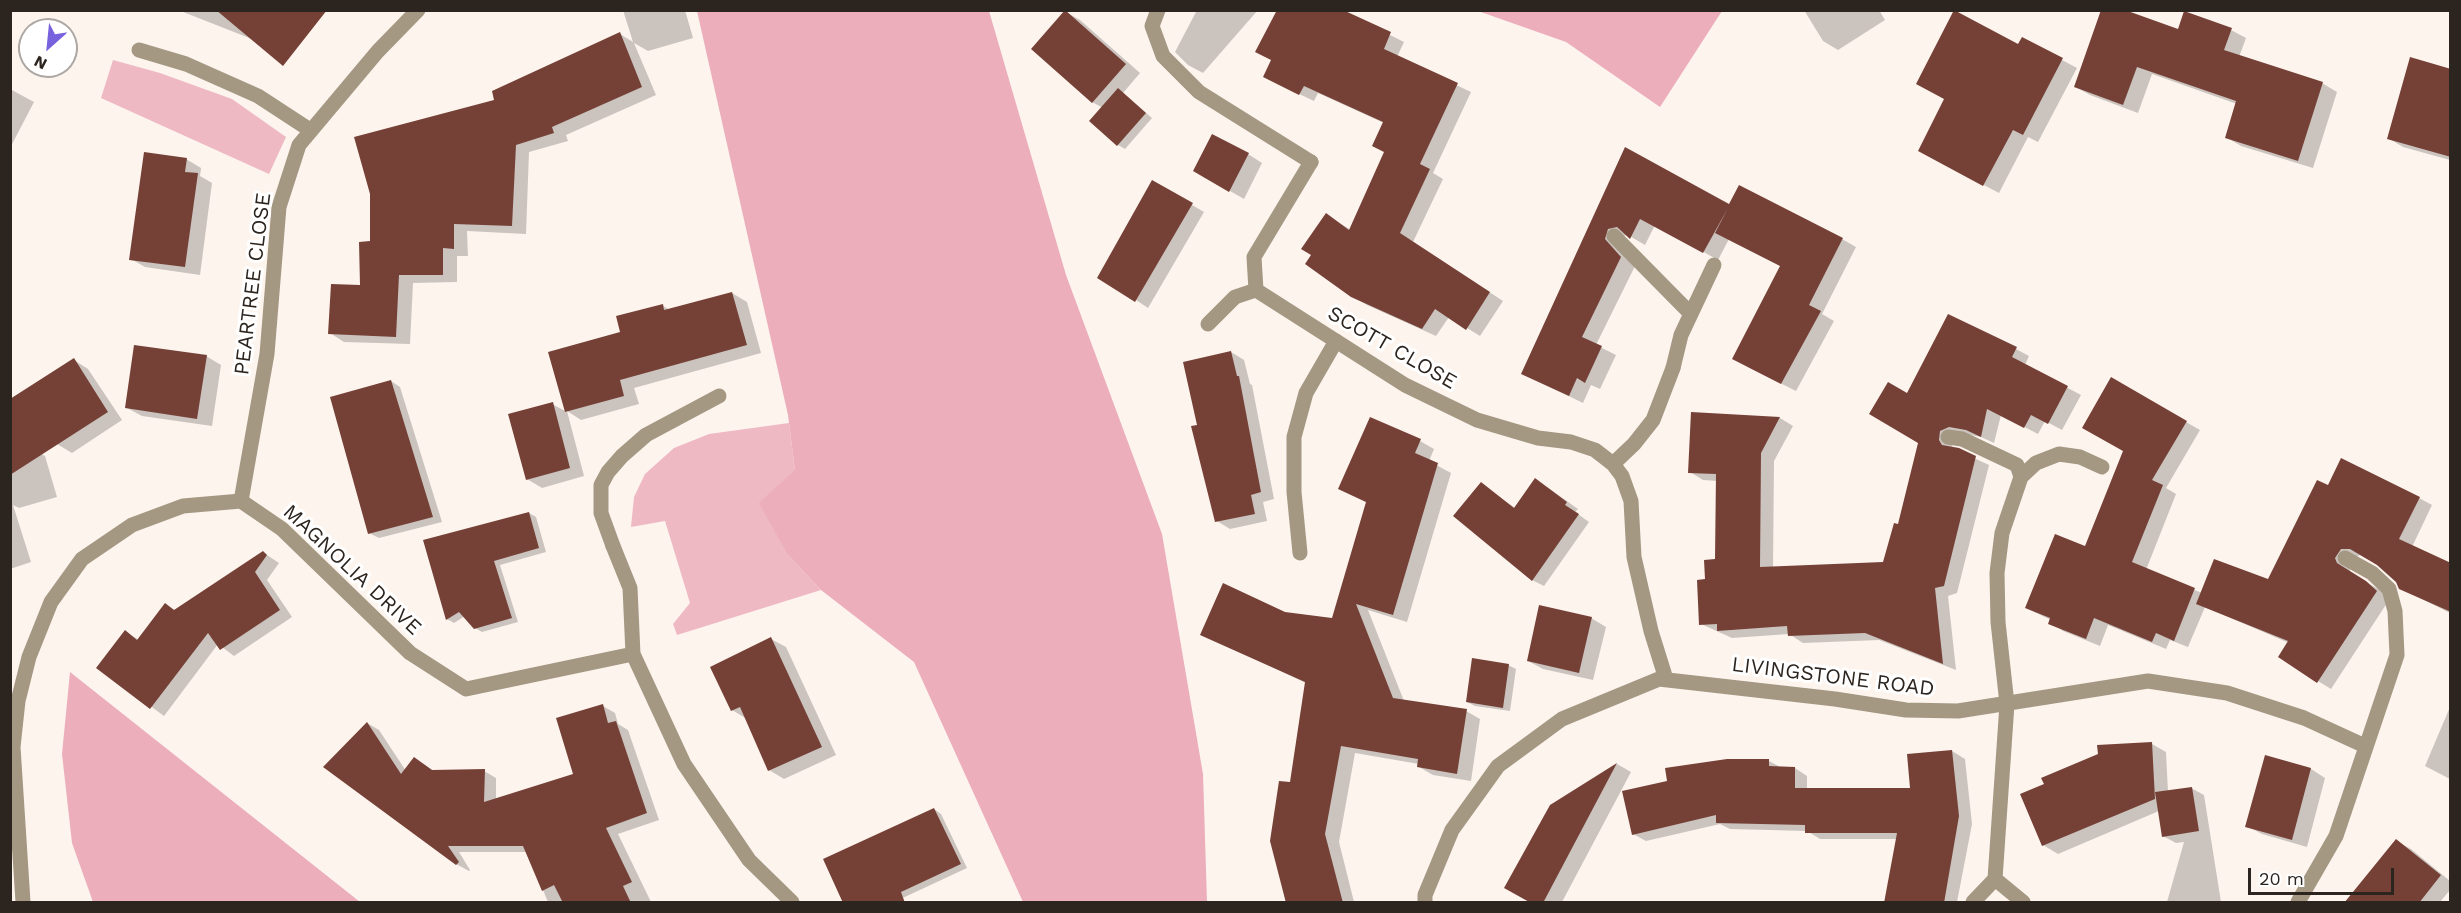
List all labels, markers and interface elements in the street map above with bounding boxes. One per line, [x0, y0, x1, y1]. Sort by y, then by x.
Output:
north arrow [18, 18, 78, 78]
text: N [31, 52, 50, 74]
street label: PEARTREE CLOSE [229, 192, 277, 376]
street label: SCOTT CLOSE [1323, 301, 1461, 395]
street label: MAGNOLIA DRIVE [278, 499, 426, 641]
street label: LIVINGSTONE ROAD [1730, 652, 1936, 702]
scale bar [2251, 856, 2396, 894]
text: 20 m [2259, 868, 2304, 889]

